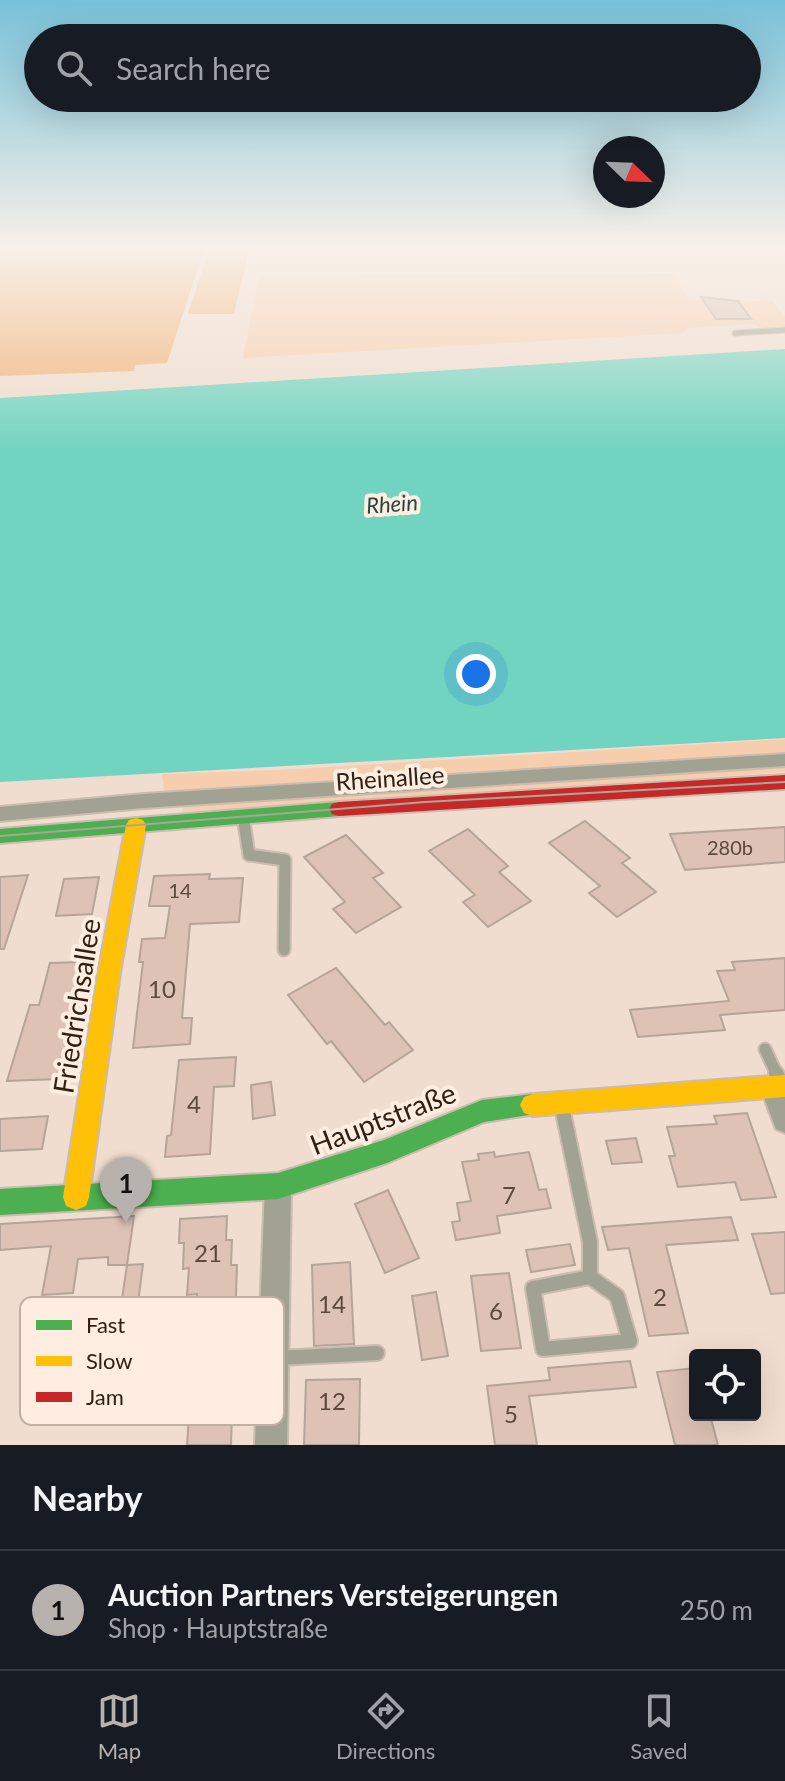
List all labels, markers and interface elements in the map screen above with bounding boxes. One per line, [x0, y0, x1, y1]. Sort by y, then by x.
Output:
search box [24, 24, 761, 112]
icon: search [52, 46, 96, 90]
text: Search here [116, 50, 271, 86]
north arrow [593, 136, 665, 208]
water label: Rhein [365, 488, 419, 519]
your location [456, 654, 496, 694]
street label: Rheinallee [335, 759, 445, 796]
house number: 280b [707, 835, 753, 859]
house number: 14 [168, 878, 192, 902]
street label: Friedrichsallee [45, 916, 107, 1096]
house number: 10 [148, 974, 176, 1003]
street label: Hauptstraße [305, 1075, 460, 1161]
house number: 4 [187, 1089, 201, 1118]
pin: 1 [100, 1157, 152, 1223]
house number: 7 [502, 1180, 516, 1209]
house number: 21 [194, 1238, 222, 1267]
house number: 2 [653, 1282, 667, 1311]
house number: 14 [318, 1289, 346, 1318]
house number: 6 [489, 1296, 503, 1325]
legend [20, 1297, 284, 1425]
text: Fast [86, 1311, 125, 1338]
text: Slow [86, 1347, 133, 1374]
map controls [689, 1349, 761, 1421]
button: locate [689, 1349, 761, 1421]
text: Jam [86, 1383, 124, 1410]
house number: 12 [318, 1386, 346, 1415]
house number: 5 [504, 1399, 518, 1428]
text: Nearby [32, 1477, 143, 1518]
text: Auction Partners Versteigerungen [108, 1576, 558, 1612]
text: 1 [50, 1594, 66, 1626]
text: 250 m [680, 1594, 753, 1626]
text: Shop · Hauptstraße [108, 1612, 328, 1644]
tab: Map [97, 1689, 141, 1764]
tab: Directions [336, 1689, 435, 1764]
tab: Saved [630, 1689, 688, 1764]

